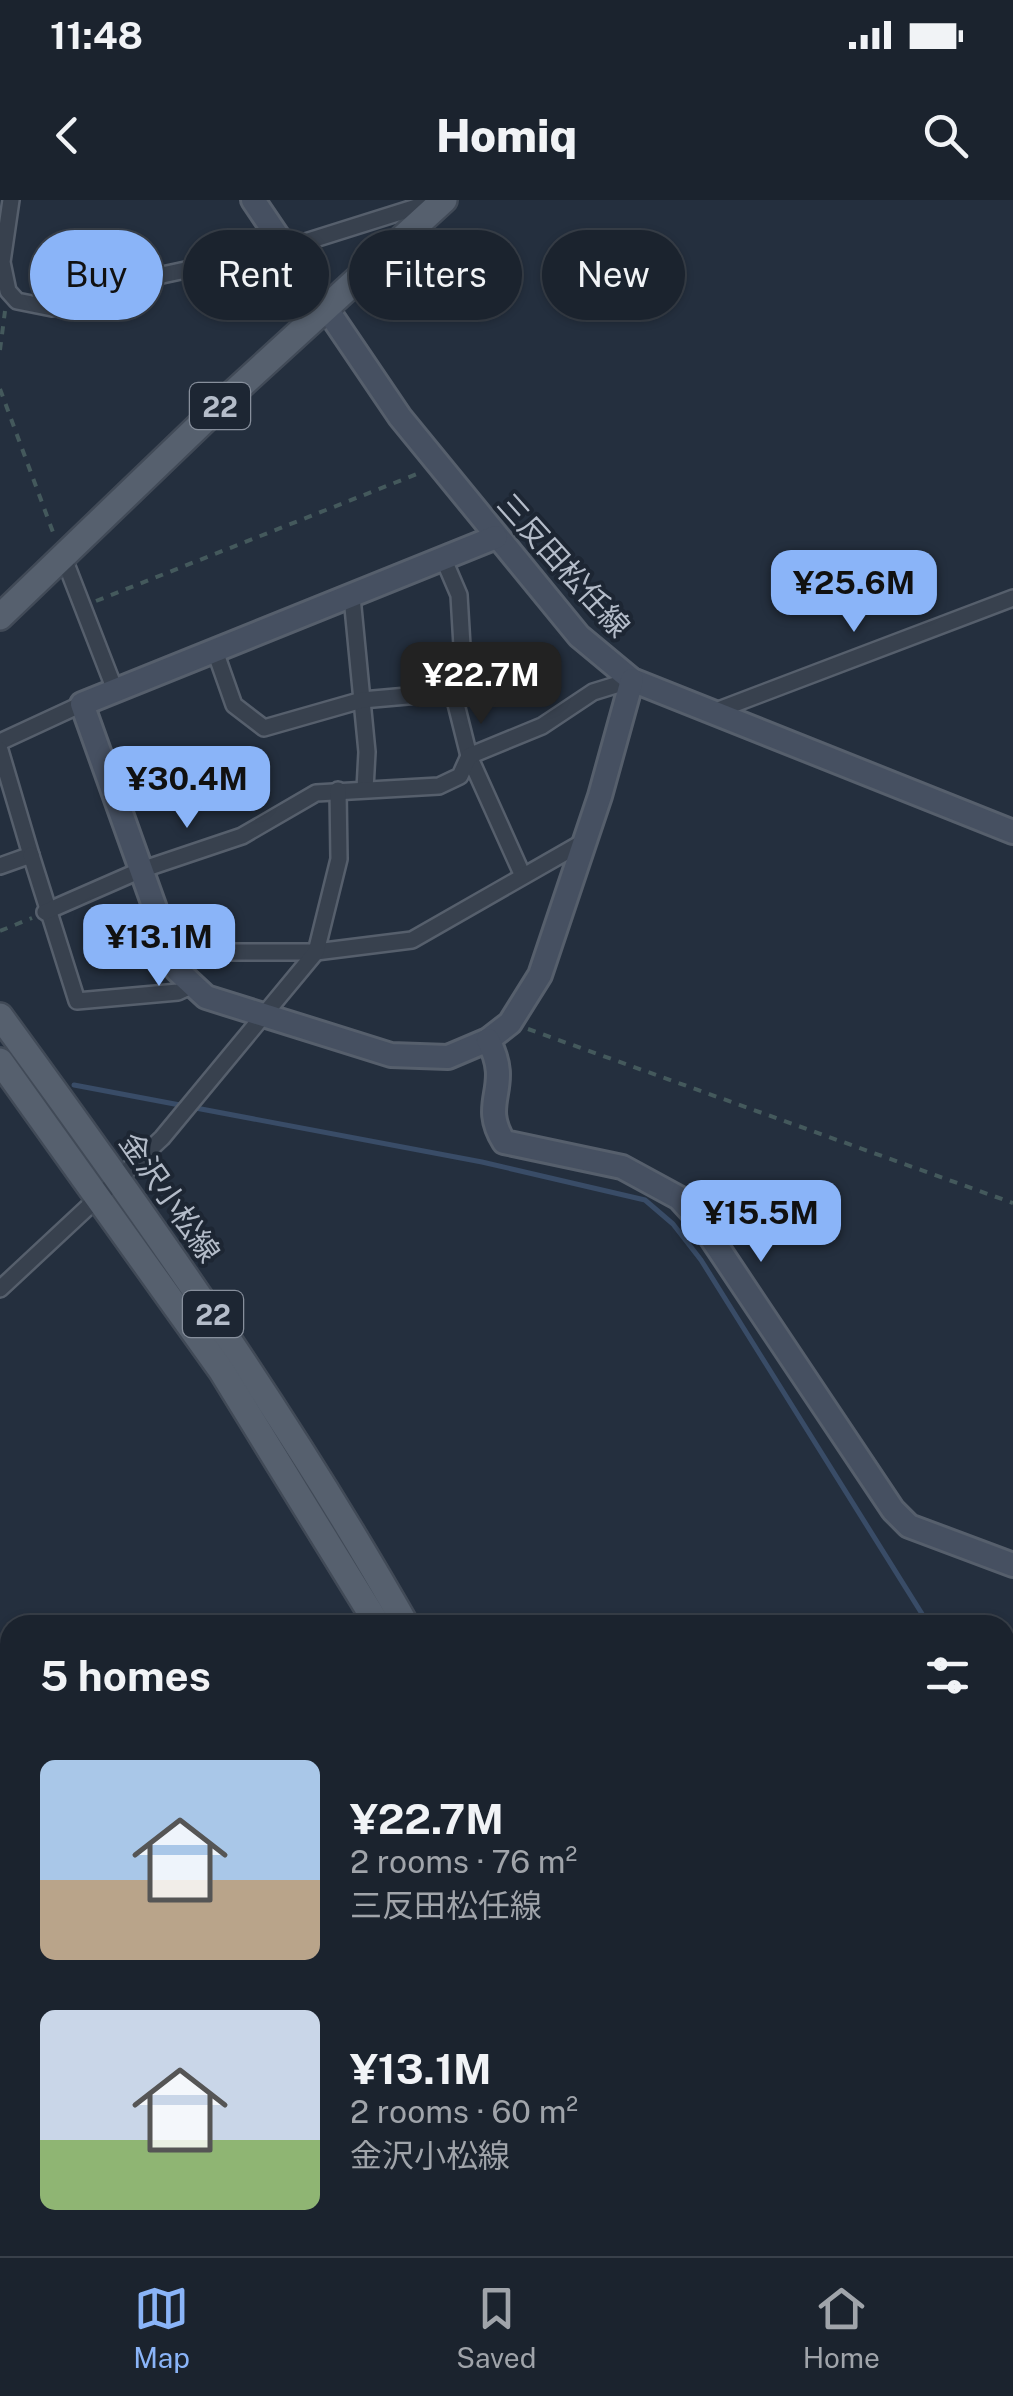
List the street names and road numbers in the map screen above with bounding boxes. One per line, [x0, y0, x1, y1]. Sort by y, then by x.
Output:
road number: 22 [190, 383, 250, 429]
street label: 三反田松任線 [490, 486, 638, 644]
street label: 金沢小松線 [112, 1125, 228, 1269]
road number: 22 [183, 1291, 243, 1337]

